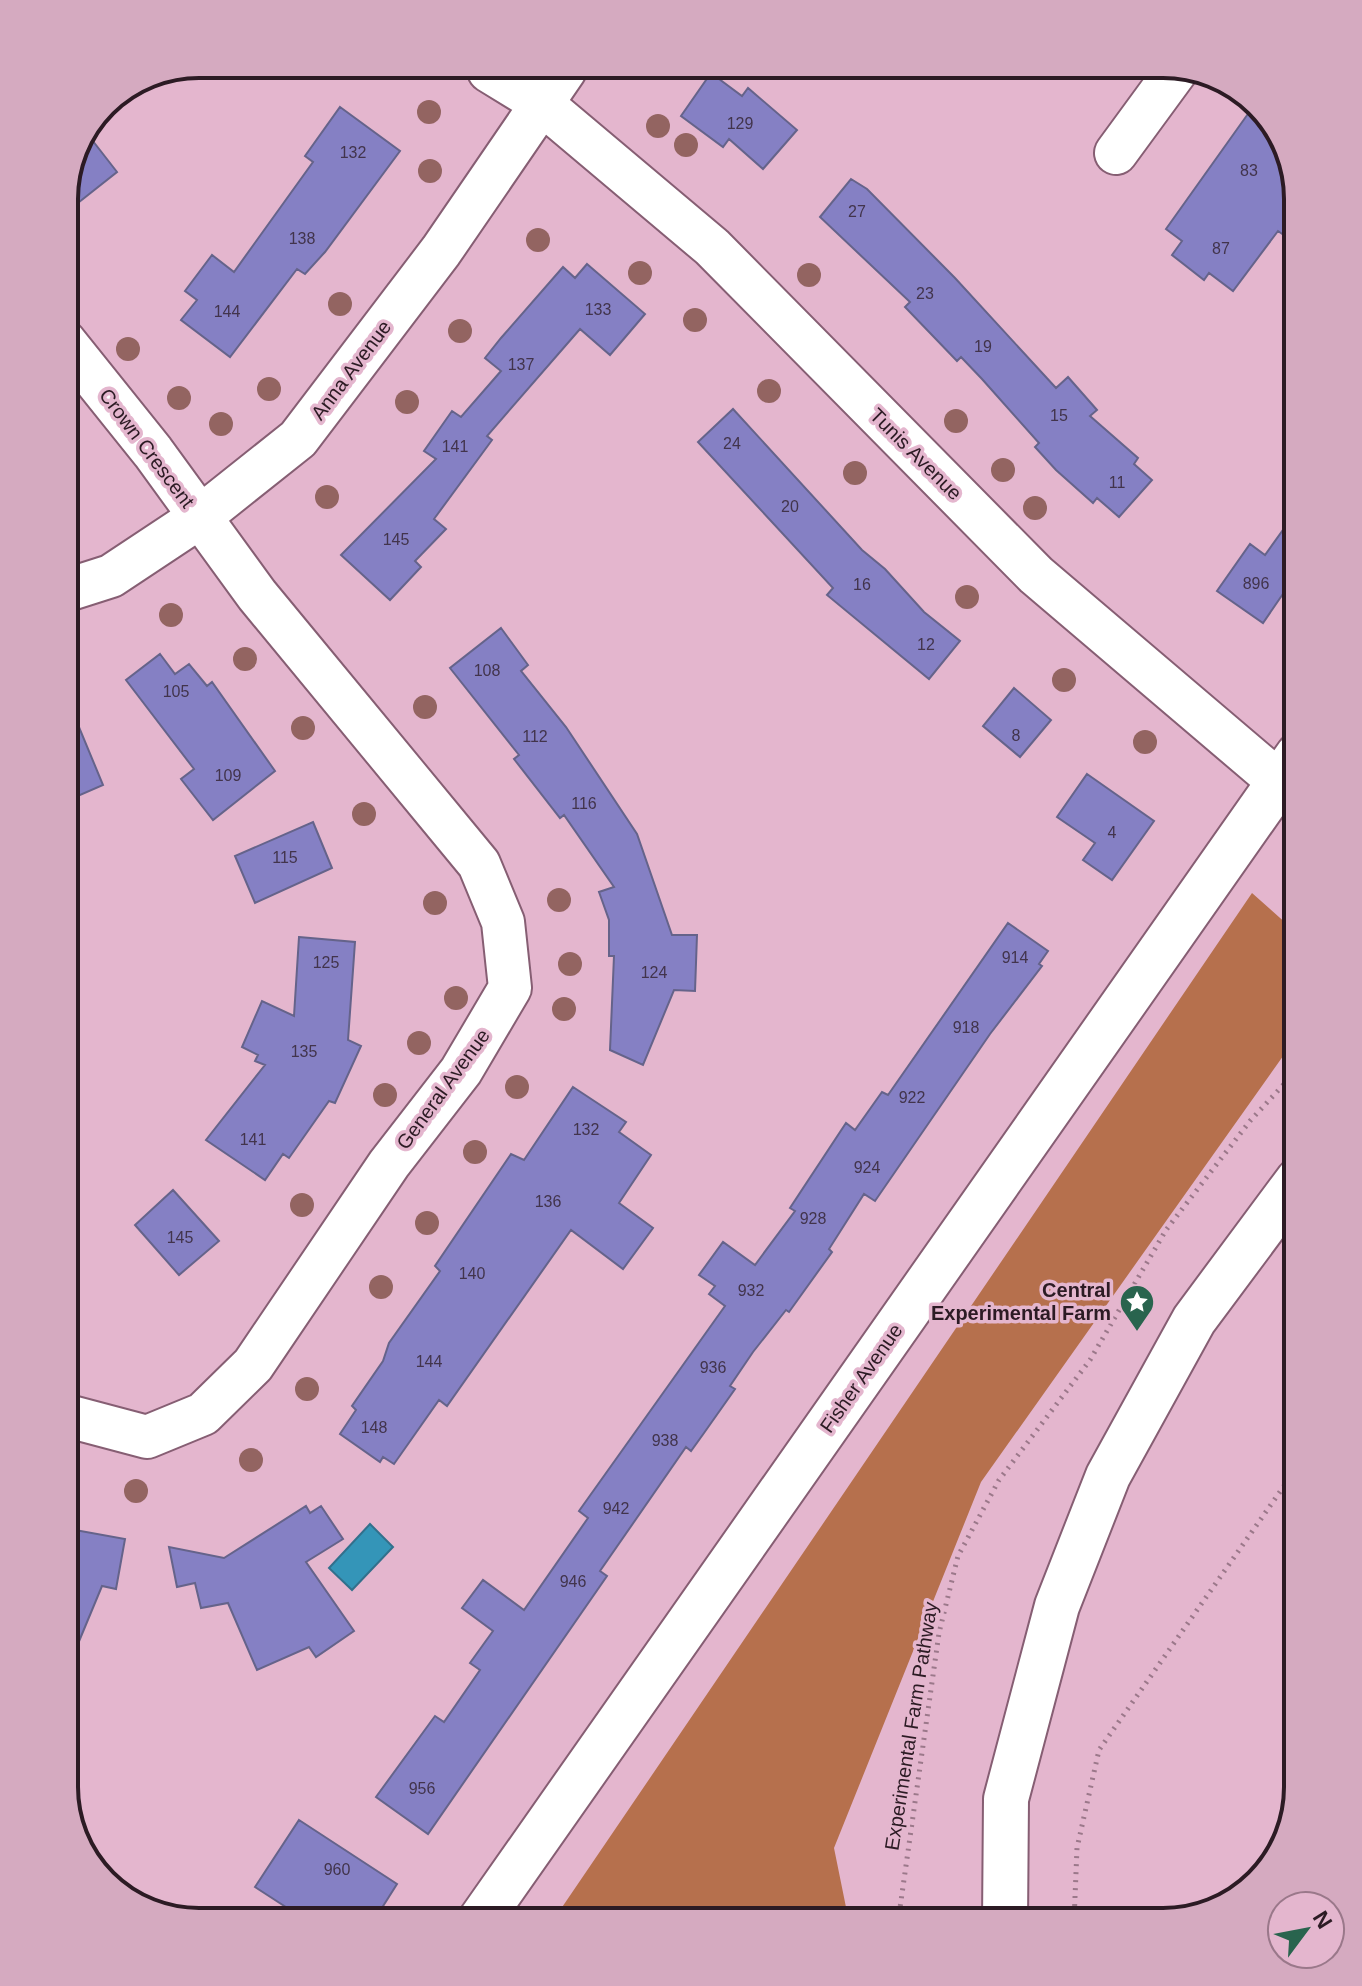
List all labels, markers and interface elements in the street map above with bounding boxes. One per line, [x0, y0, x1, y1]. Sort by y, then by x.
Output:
house number: 129 [727, 115, 753, 132]
house number: 132 [340, 144, 366, 161]
house number: 83 [1240, 162, 1258, 179]
house number: 27 [848, 203, 866, 220]
house number: 138 [289, 230, 315, 247]
house number: 87 [1212, 240, 1230, 257]
house number: 23 [916, 285, 934, 302]
house number: 133 [585, 301, 611, 318]
house number: 144 [214, 303, 240, 320]
street label: Anna Avenue [307, 316, 395, 424]
house number: 19 [974, 338, 992, 355]
house number: 137 [508, 356, 534, 373]
street label: Crown Crescent [95, 384, 199, 512]
street label: Tunis Avenue [866, 404, 966, 504]
house number: 15 [1050, 407, 1068, 424]
house number: 24 [723, 435, 741, 452]
house number: 141 [442, 438, 468, 455]
house number: 11 [1109, 474, 1125, 491]
house number: 20 [781, 498, 799, 515]
house number: 145 [383, 531, 409, 548]
house number: 896 [1243, 575, 1269, 592]
house number: 16 [853, 576, 871, 593]
house number: 12 [917, 636, 935, 653]
house number: 108 [474, 662, 500, 679]
house number: 105 [163, 683, 189, 700]
house number: 8 [1012, 727, 1021, 744]
house number: 112 [522, 728, 548, 745]
house number: 109 [215, 767, 241, 784]
house number: 116 [571, 795, 597, 812]
house number: 4 [1108, 824, 1117, 841]
house number: 115 [272, 849, 298, 866]
house number: 914 [1002, 949, 1028, 966]
house number: 125 [313, 954, 339, 971]
house number: 124 [641, 964, 667, 981]
house number: 918 [953, 1019, 979, 1036]
street label: General Avenue [392, 1025, 494, 1153]
house number: 135 [291, 1043, 317, 1060]
house number: 922 [899, 1089, 925, 1106]
house number: 132 [573, 1121, 599, 1138]
house number: 141 [240, 1131, 266, 1148]
house number: 924 [854, 1159, 880, 1176]
house number: 136 [535, 1193, 561, 1210]
house number: 928 [800, 1210, 826, 1227]
house number: 145 [167, 1229, 193, 1246]
house number: 140 [459, 1265, 485, 1282]
place label: Central Experimental Farm [931, 1279, 1111, 1324]
house number: 932 [738, 1282, 764, 1299]
place icon: Central Experimental Farm [1118, 1283, 1156, 1333]
street label: Fisher Avenue [815, 1319, 907, 1437]
house number: 144 [416, 1353, 442, 1370]
house number: 936 [700, 1359, 726, 1376]
house number: 148 [361, 1419, 387, 1436]
house number: 938 [652, 1432, 678, 1449]
house number: 942 [603, 1500, 629, 1517]
house number: 946 [560, 1573, 586, 1590]
street label: Experimental Farm Pathway [880, 1600, 942, 1852]
house number: 956 [409, 1780, 435, 1797]
house number: 960 [324, 1861, 350, 1878]
north arrow [1266, 1890, 1346, 1970]
text: N [1308, 1906, 1337, 1933]

